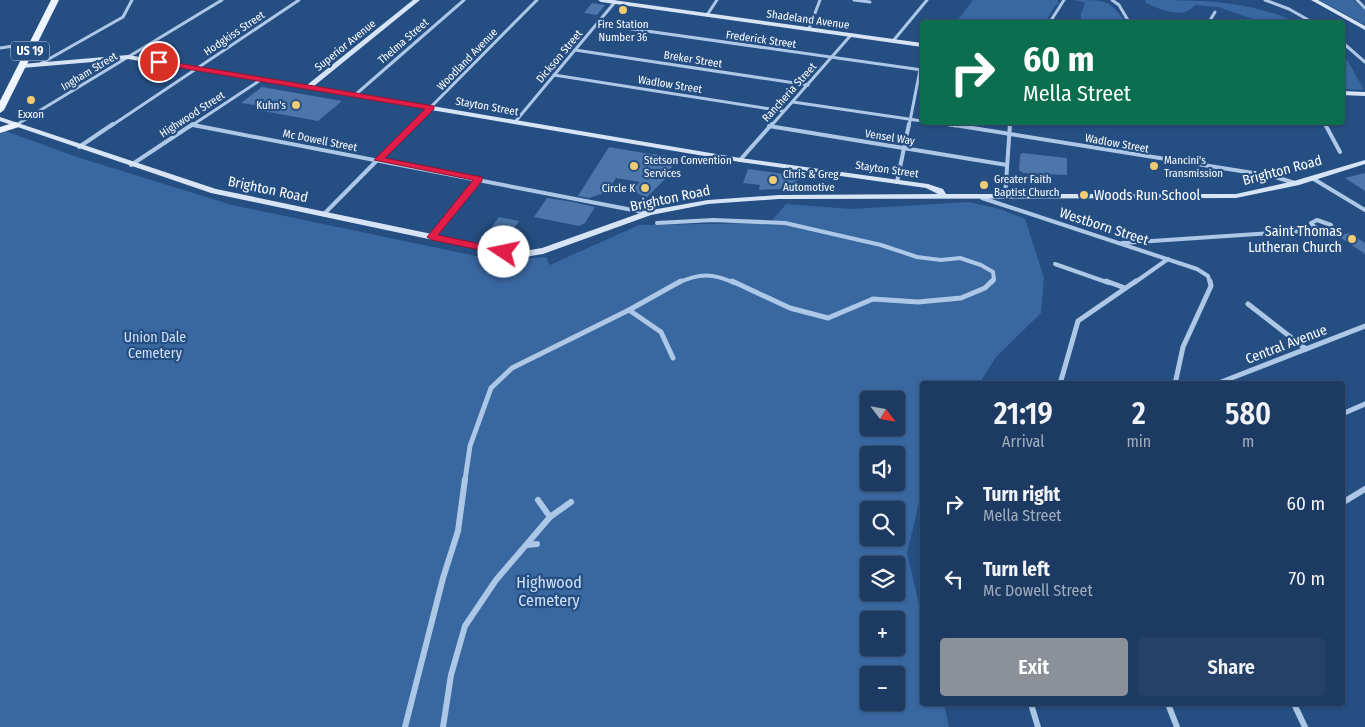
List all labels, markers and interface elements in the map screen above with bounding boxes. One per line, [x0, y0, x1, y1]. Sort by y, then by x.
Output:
marker: Fire Station Number 36 [617, 4, 629, 16]
street label: Shadeland Avenue [766, 7, 850, 32]
street label: Hodgkiss Street [201, 8, 267, 58]
street label: Thelma Street [375, 16, 432, 67]
street label: Superior Avenue [312, 17, 378, 74]
place label: Fire Station Number 36 [597, 18, 649, 44]
street label: Woodland Avenue [434, 26, 500, 93]
street label: Dickson Street [534, 27, 585, 85]
street label: Frederick Street [725, 28, 797, 51]
text: 60 m [1023, 38, 1094, 80]
icon: right [940, 40, 1005, 105]
road number: US 19 [11, 41, 49, 60]
pin [138, 41, 180, 83]
icon: arrive [145, 48, 173, 76]
street label: Breker Street [663, 48, 723, 71]
street label: Ingham Street [59, 49, 120, 93]
street label: Rancheria Street [760, 60, 819, 124]
street label: Wadlow Street [637, 73, 703, 96]
text: Mella Street [1023, 80, 1131, 107]
street label: Highwood Street [157, 88, 227, 140]
marker: Exxon [25, 94, 37, 106]
street label: Stayton Street [454, 95, 520, 118]
place label: Kuhn's [256, 99, 286, 112]
marker: Kuhn's [290, 99, 302, 111]
place label: Exxon [18, 108, 44, 121]
street label: Mc Dowell Street [282, 127, 359, 154]
street label: Vensel Way [864, 127, 916, 148]
street label: Wadlow Street [1084, 131, 1150, 156]
street label: Brighton Road [1241, 152, 1324, 189]
place label: Stetson Convention Services [644, 154, 732, 180]
place label: Mancini's Transmission [1164, 154, 1223, 180]
street label: Stayton Street [854, 159, 920, 180]
marker: Stetson Convention Services [628, 160, 640, 172]
marker: Mancini's Transmission [1148, 160, 1160, 172]
place label: Chris & Greg Automotive [783, 168, 839, 194]
street label: Brighton Road [226, 173, 309, 206]
place label: Greater Faith Baptist Church [994, 173, 1060, 199]
marker: Chris & Greg Automotive [767, 174, 779, 186]
marker: Greater Faith Baptist Church [978, 179, 990, 191]
place label: Circle K [602, 182, 635, 195]
street label: Brighton Road [629, 182, 712, 215]
marker: Circle K [639, 182, 651, 194]
place label: Woods Run School [1094, 187, 1201, 204]
marker: Woods Run School [1078, 189, 1090, 201]
street label: Westborn Street [1057, 204, 1151, 249]
place label: Saint Thomas Lutheran Church [1248, 223, 1342, 256]
position arrow [477, 225, 529, 277]
marker: Saint Thomas Lutheran Church [1346, 233, 1358, 245]
street label: Central Avenue [1243, 321, 1329, 368]
park label: Union Dale Cemetery [124, 329, 186, 362]
north arrow [860, 391, 905, 436]
map controls [860, 391, 905, 711]
text: 21:19 [994, 396, 1053, 432]
text: 2 [1132, 396, 1146, 432]
text: 580 [1225, 396, 1271, 432]
text: Arrival [1002, 432, 1044, 451]
text: min [1127, 432, 1151, 451]
text: m [1242, 432, 1254, 451]
button: sound [860, 446, 905, 491]
text: Turn right [983, 483, 1060, 506]
icon: right [940, 490, 968, 518]
text: 60 m [1287, 492, 1325, 515]
button: search [860, 501, 905, 546]
text: Mella Street [983, 506, 1062, 525]
button: layers [860, 556, 905, 601]
text: Turn left [983, 558, 1050, 581]
icon: left [940, 565, 968, 593]
text: 70 m [1289, 567, 1325, 590]
park label: Highwood Cemetery [516, 573, 582, 610]
text: Mc Dowell Street [983, 581, 1093, 600]
button: + [860, 611, 905, 656]
button: Exit [940, 638, 1128, 696]
button: Share [1138, 638, 1325, 696]
button: − [860, 666, 905, 711]

